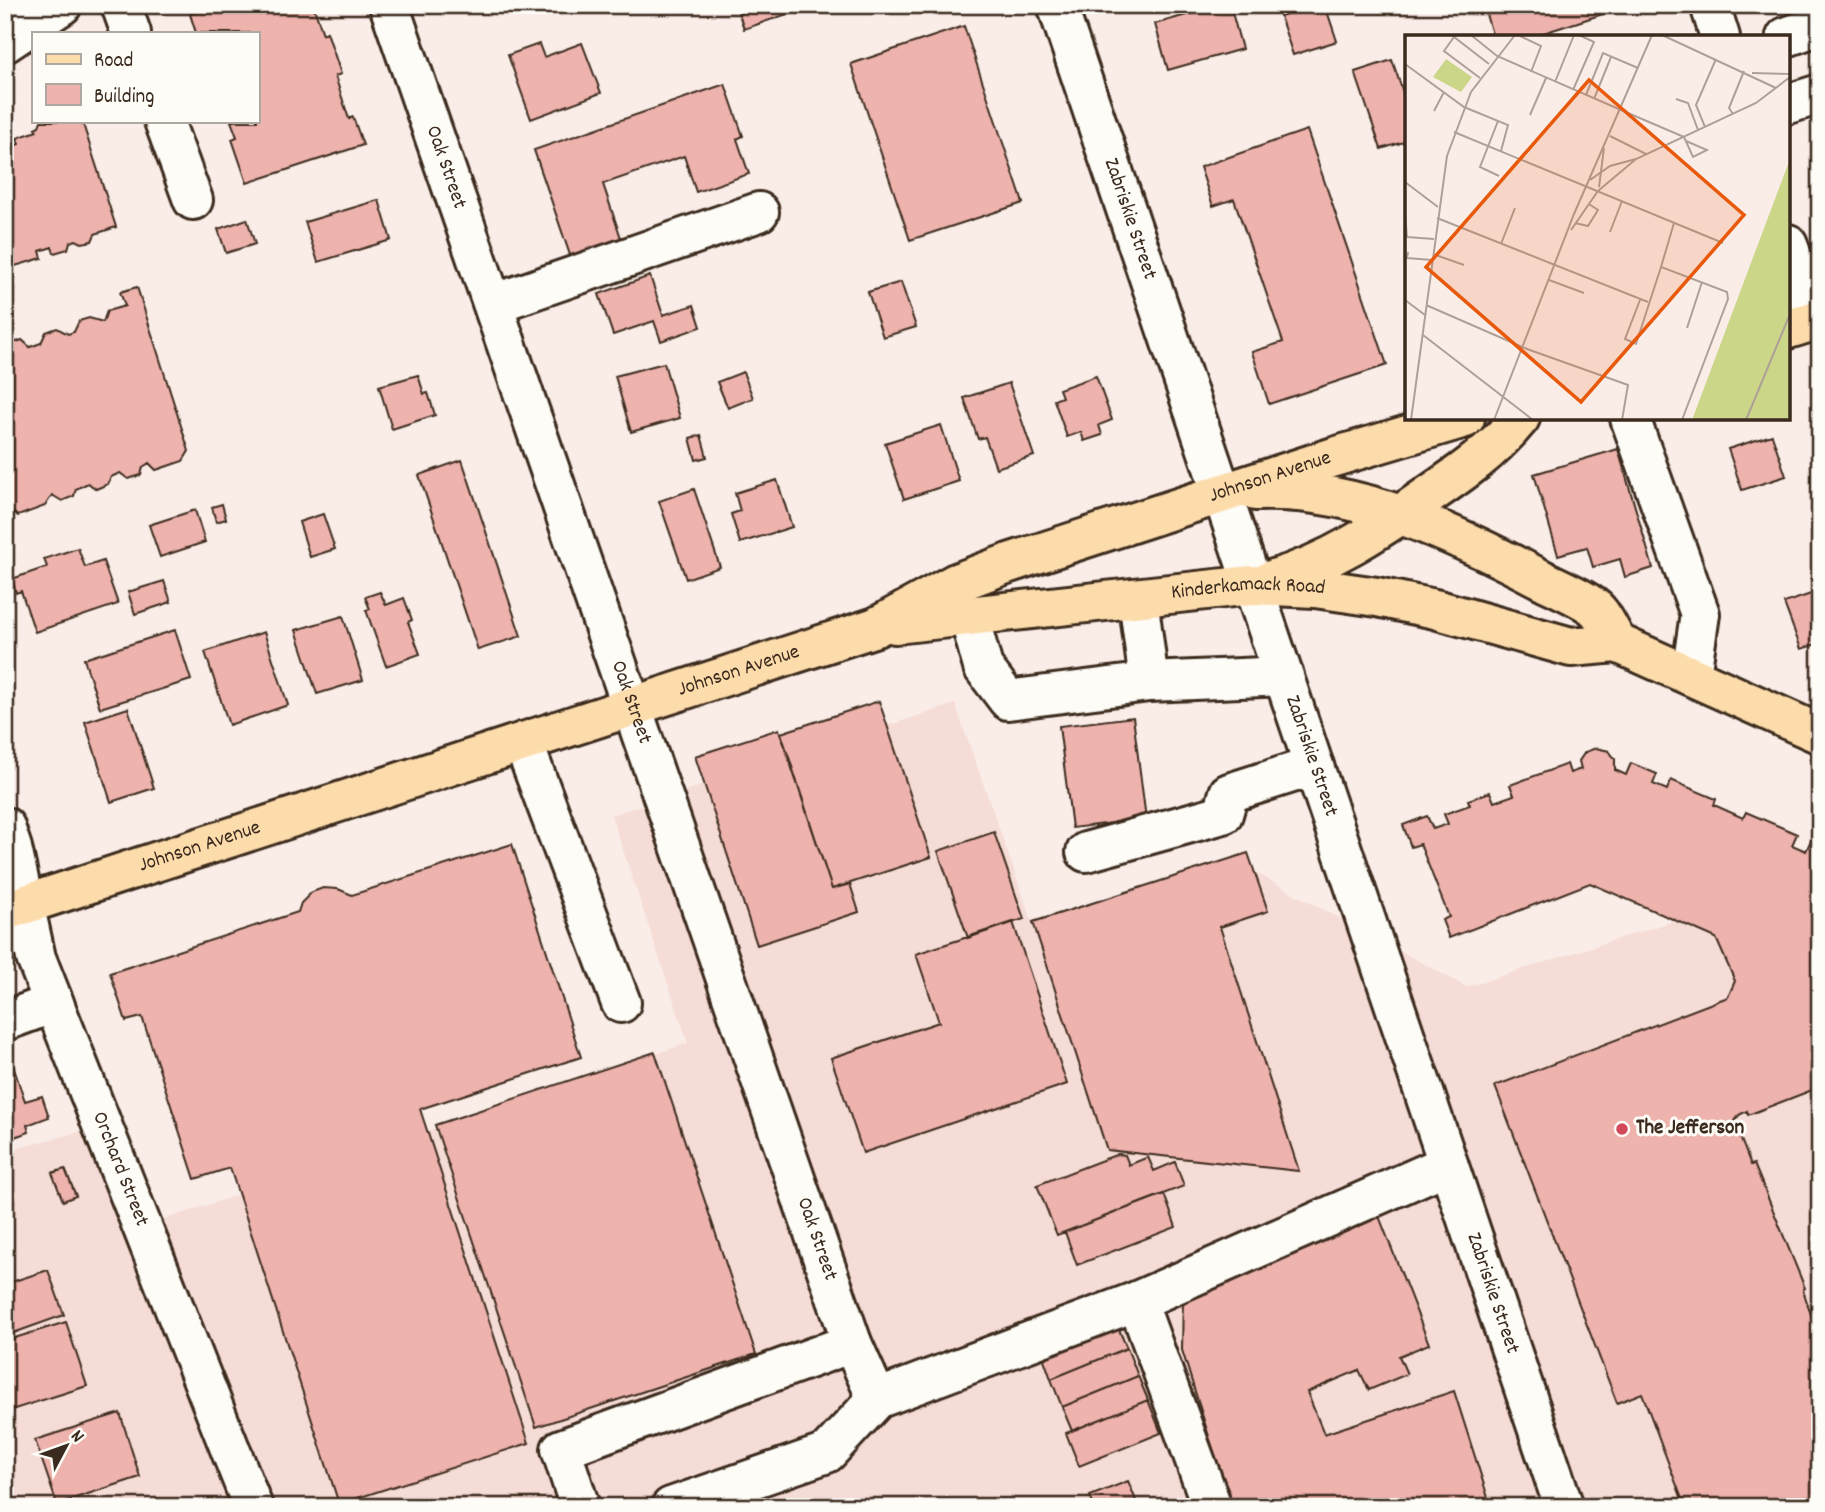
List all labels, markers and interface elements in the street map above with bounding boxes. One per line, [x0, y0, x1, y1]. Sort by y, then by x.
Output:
legend [32, 32, 259, 122]
inset map [1405, 35, 1790, 420]
text: Road [94, 47, 133, 77]
text: Building [94, 83, 154, 113]
street label: Oak Street [417, 122, 474, 214]
street label: Zabriskie Street [1095, 155, 1164, 284]
street label: Johnson Avenue [1206, 444, 1335, 512]
street label: Kinderkamack Road [1170, 570, 1327, 609]
street label: Johnson Avenue [674, 638, 804, 706]
street label: Oak Street [602, 657, 659, 748]
street label: Zabriskie Street [1276, 692, 1345, 821]
street label: Johnson Avenue [135, 814, 265, 881]
street label: Orchard Street [83, 1107, 156, 1232]
place label: The Jefferson [1636, 1114, 1744, 1144]
marker: The Jefferson [1614, 1121, 1630, 1137]
street label: Oak Street [788, 1193, 844, 1285]
street label: Zabriskie Street [1458, 1229, 1526, 1358]
north arrow [32, 1410, 102, 1480]
text: N [63, 1425, 89, 1450]

